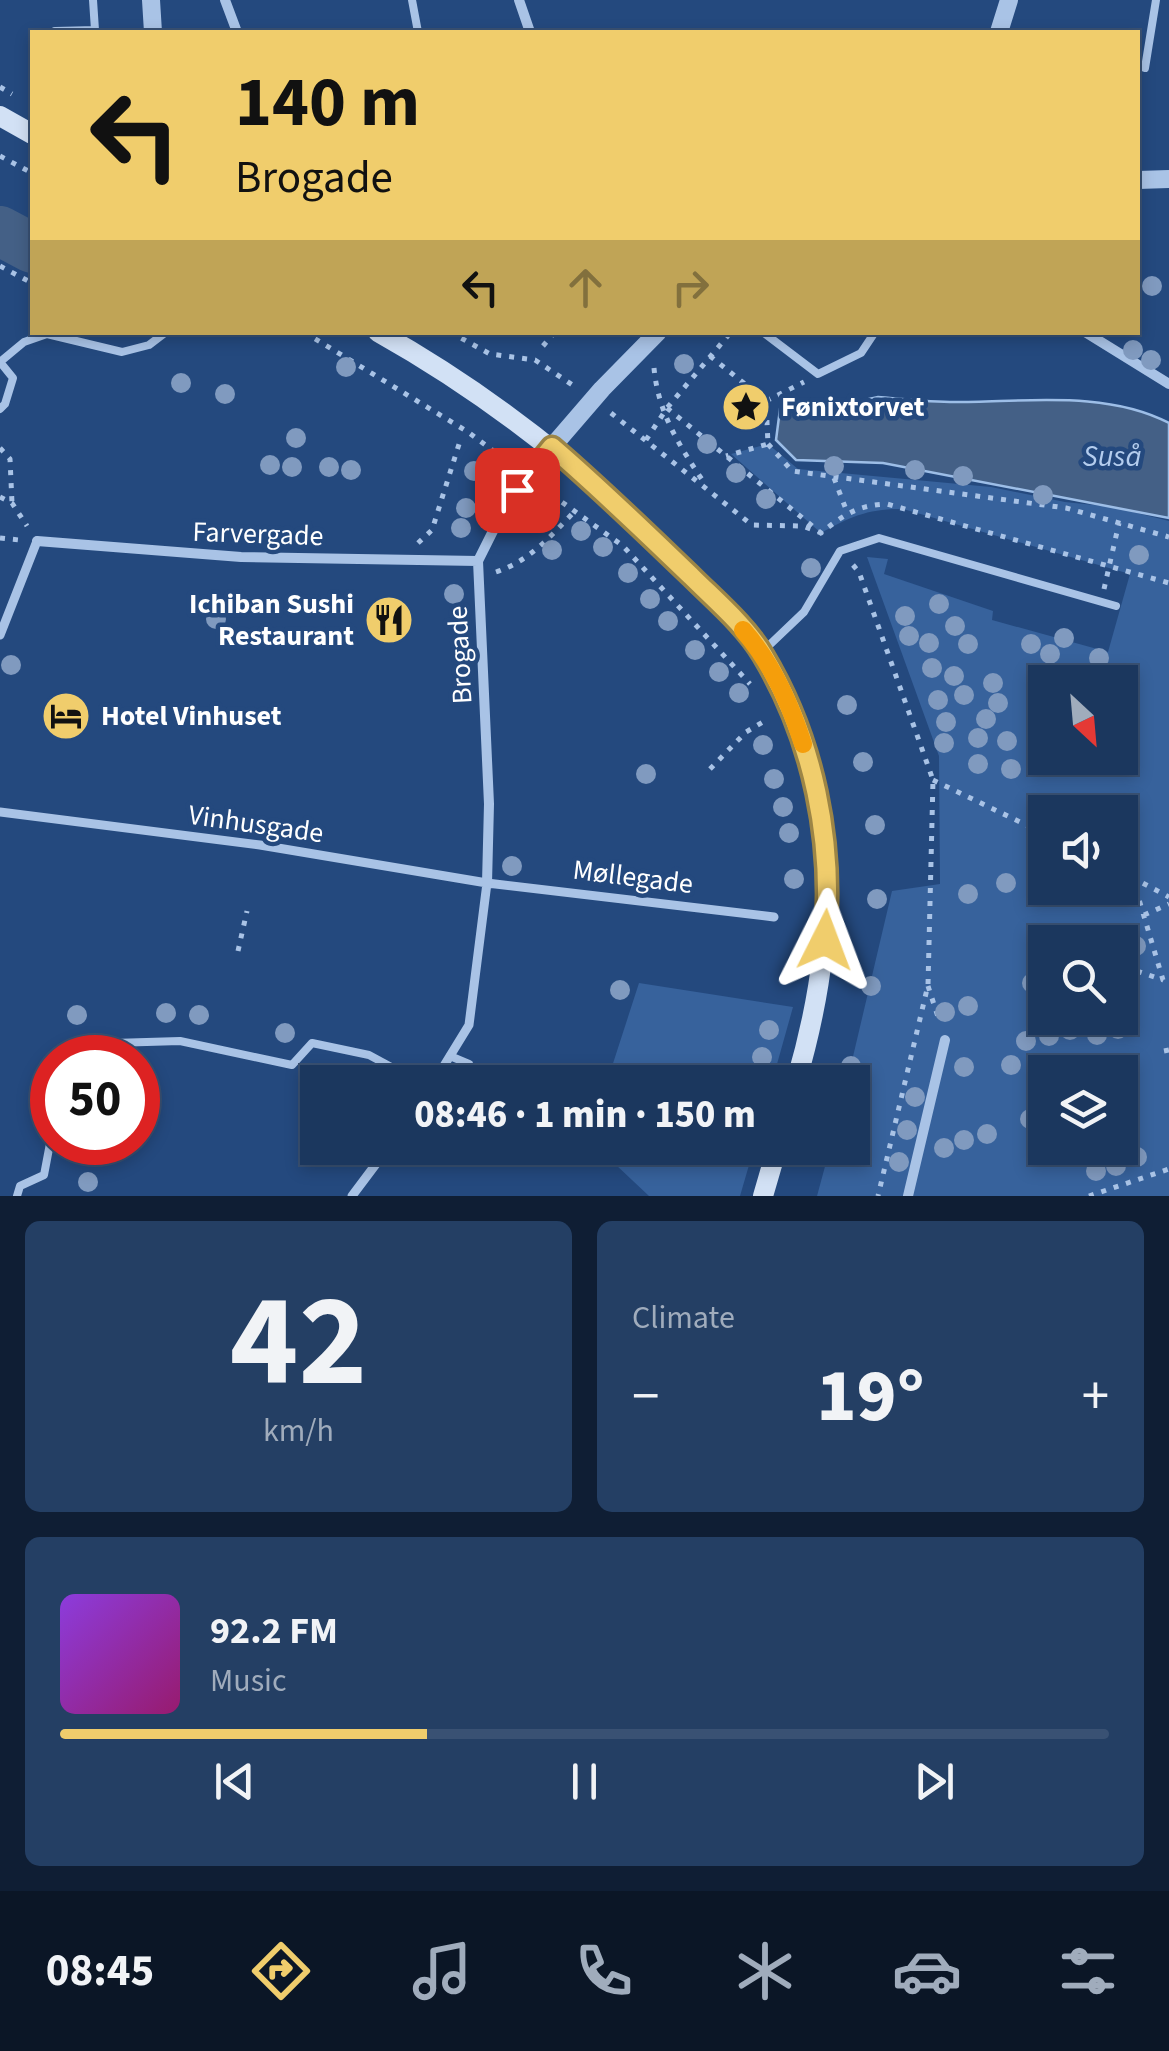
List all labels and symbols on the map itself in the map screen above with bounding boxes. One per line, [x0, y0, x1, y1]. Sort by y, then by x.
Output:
place icon: Fønixtorvet [720, 381, 772, 433]
place label: Fønixtorvet [781, 387, 925, 427]
water label: Suså [1082, 435, 1142, 478]
pin [475, 448, 560, 533]
street label: Farvergade [192, 512, 324, 556]
place label: Ichiban Sushi Restaurant [189, 584, 354, 656]
restaurant icon: Ichiban Sushi Restaurant [363, 594, 415, 646]
street label: Brogade [437, 605, 483, 705]
north arrow [1028, 665, 1138, 775]
hotel icon: Hotel Vinhuset [40, 690, 92, 742]
place label: Hotel Vinhuset [101, 696, 282, 736]
street label: Vinhusgade [186, 795, 326, 853]
street label: Møllegade [571, 850, 695, 904]
position arrow [773, 888, 877, 992]
speed limit sign: 50 [30, 1035, 160, 1165]

